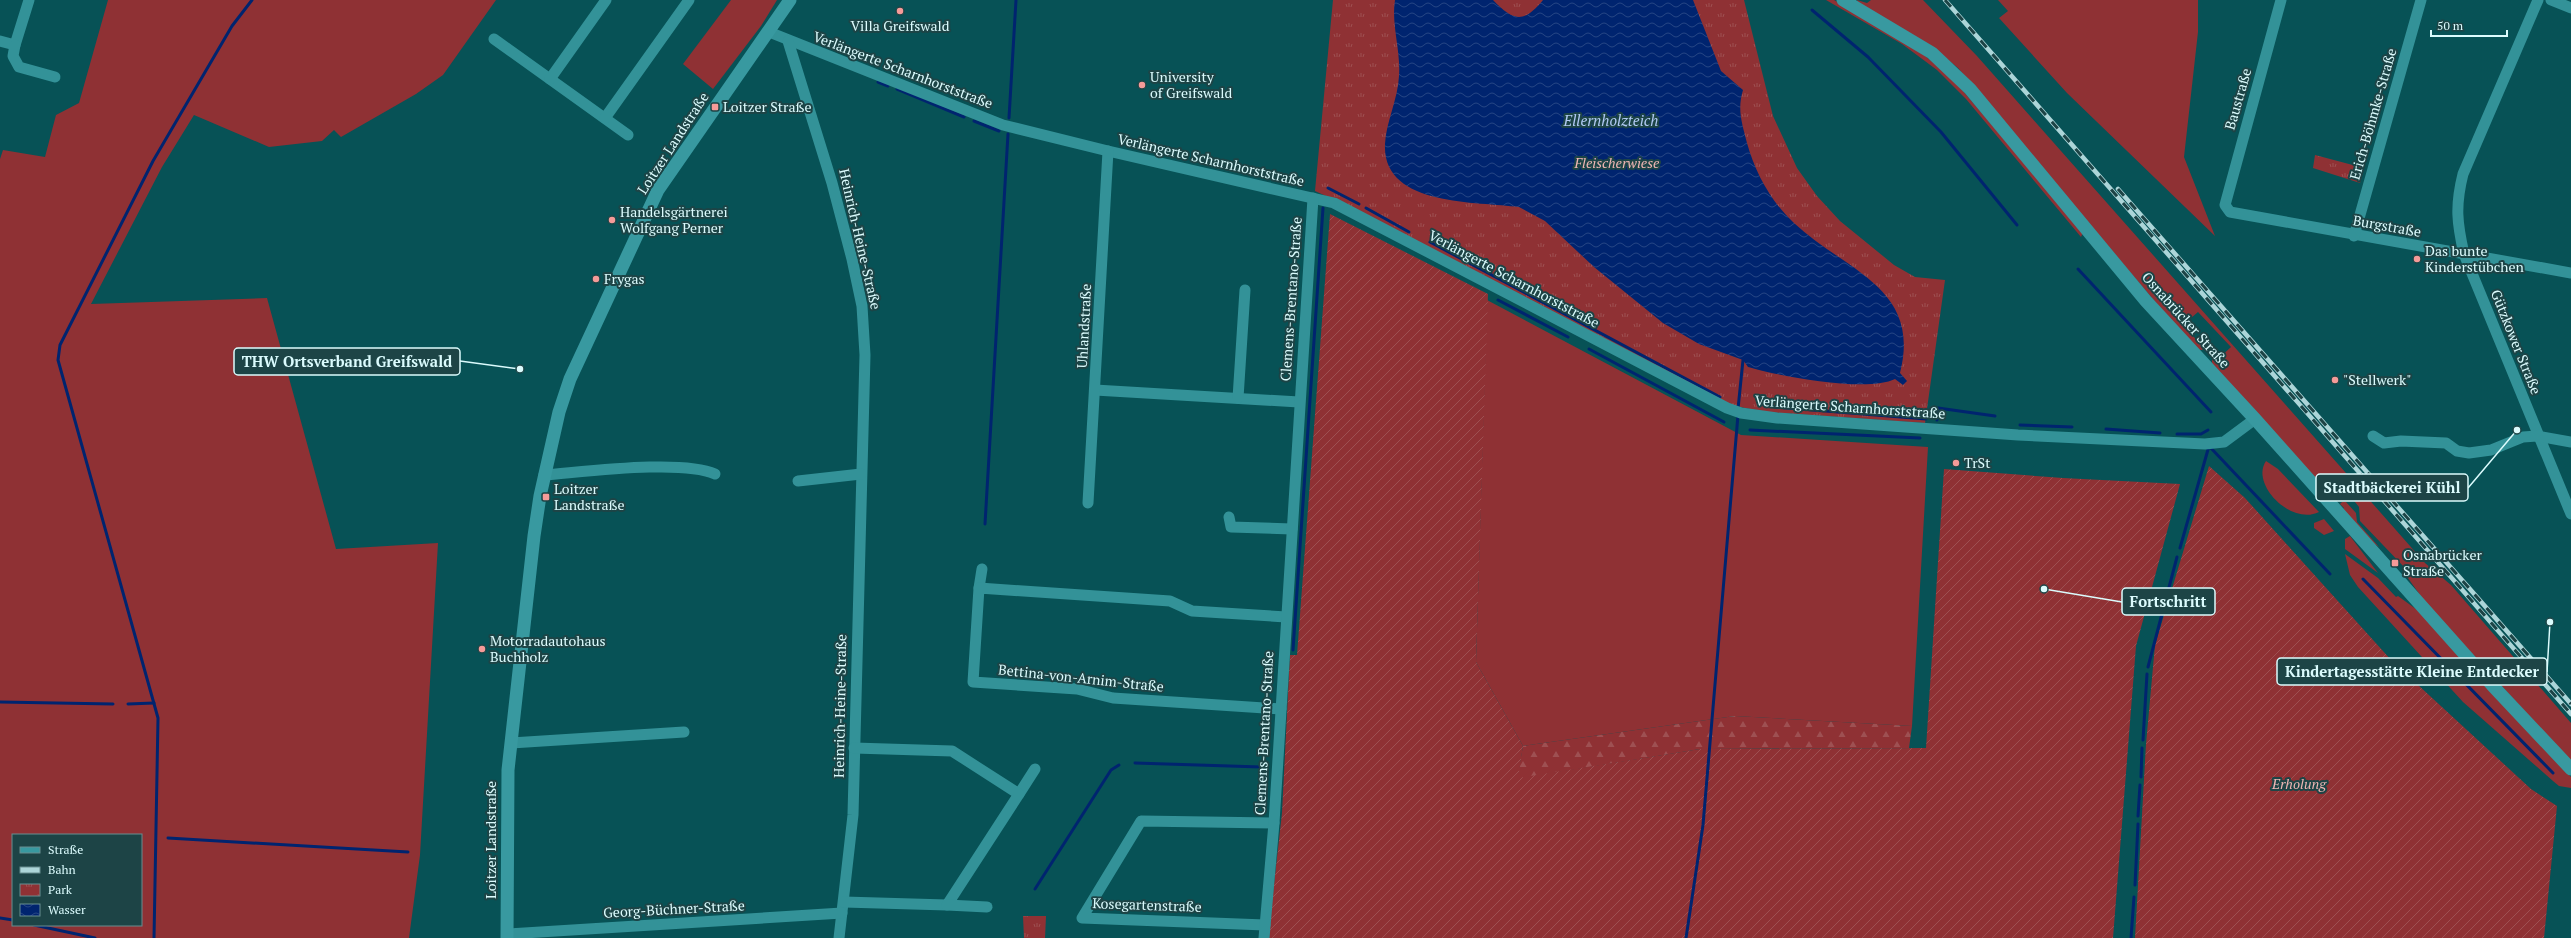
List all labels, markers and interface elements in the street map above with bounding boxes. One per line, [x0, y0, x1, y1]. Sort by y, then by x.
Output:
marker: Villa Greifswald [895, 6, 905, 16]
scale bar [2431, 12, 2507, 38]
place label: Villa Greifswald [850, 16, 950, 35]
text: 50 m [2437, 18, 2464, 33]
street label: Verlängerte Scharnhorststraße [811, 26, 996, 113]
street label: Erich-Böhmke-Straße [2345, 46, 2400, 182]
street label: Baustraße [2220, 66, 2255, 132]
place label: University of Greifswald [1150, 67, 1233, 102]
marker: University of Greifswald [1137, 80, 1147, 90]
street label: Loitzer Landstraße [633, 88, 713, 197]
place label: Loitzer Straße [723, 97, 811, 116]
marker: Loitzer Straße [710, 102, 720, 112]
water label: Ellernholzteich [1563, 110, 1658, 130]
street label: Verlängerte Scharnhorststraße [1116, 129, 1306, 190]
park label: Fleischerwiese [1574, 153, 1660, 172]
street label: Heinrich-Heine-Straße [835, 167, 886, 311]
place label: Handelsgärtnerei Wolfgang Perner [620, 202, 728, 237]
street label: Burgstraße [2351, 210, 2423, 241]
marker: Handelsgärtnerei Wolfgang Perner [607, 215, 617, 225]
street label: Clemens-Brentano-Straße [1275, 216, 1306, 382]
street label: Verlängerte Scharnhorststraße [1425, 225, 1603, 332]
place label: Das bunte Kinderstübchen [2425, 241, 2524, 276]
marker: Das bunte Kinderstübchen [2412, 254, 2422, 264]
street label: Osnabrücker Straße [2138, 267, 2235, 372]
place label: Frygas [604, 269, 645, 288]
marker: Frygas [591, 274, 601, 284]
street label: Uhlandstraße [1072, 283, 1095, 369]
street label: Gützkower Straße [2487, 287, 2546, 397]
callout: THW Ortsverband Greifswald [234, 348, 460, 375]
text: THW Ortsverband Greifswald [242, 351, 452, 371]
place label: "Stellwerk" [2343, 370, 2411, 389]
marker: "Stellwerk" [2330, 375, 2340, 385]
street label: Verlängerte Scharnhorststraße [1754, 390, 1946, 423]
place label: TrSt [1964, 453, 1991, 472]
marker: TrSt [1951, 458, 1961, 468]
callout: Stadtbäckerei Kühl [2316, 474, 2468, 501]
text: Stadtbäckerei Kühl [2324, 477, 2460, 497]
place label: Loitzer Landstraße [554, 479, 625, 514]
marker: Loitzer Landstraße [541, 492, 551, 502]
place label: Osnabrücker Straße [2403, 545, 2482, 580]
marker: Osnabrücker Straße [2390, 558, 2400, 568]
callout: Fortschritt [2122, 588, 2215, 615]
text: Fortschritt [2130, 591, 2206, 611]
place label: Motorradautohaus Buchholz [490, 631, 606, 666]
street label: Heinrich-Heine-Straße [829, 634, 850, 778]
marker: Motorradautohaus Buchholz [477, 644, 487, 654]
street label: Clemens-Brentano-Straße [1250, 650, 1277, 816]
callout: Kindertagesstätte Kleine Entdecker [2277, 658, 2547, 685]
street label: Bettina-von-Arnim-Straße [997, 659, 1165, 696]
text: Kindertagesstätte Kleine Entdecker [2285, 661, 2540, 681]
park label: Erholung [2271, 774, 2327, 793]
street label: Loitzer Landstraße [481, 781, 500, 899]
legend [12, 834, 142, 926]
text: Straße [48, 842, 83, 857]
text: Bahn [48, 862, 76, 877]
text: Park [48, 882, 73, 897]
street label: Kosegartenstraße [1092, 893, 1202, 916]
street label: Georg-Büchner-Straße [603, 895, 745, 922]
text: Wasser [48, 902, 86, 917]

